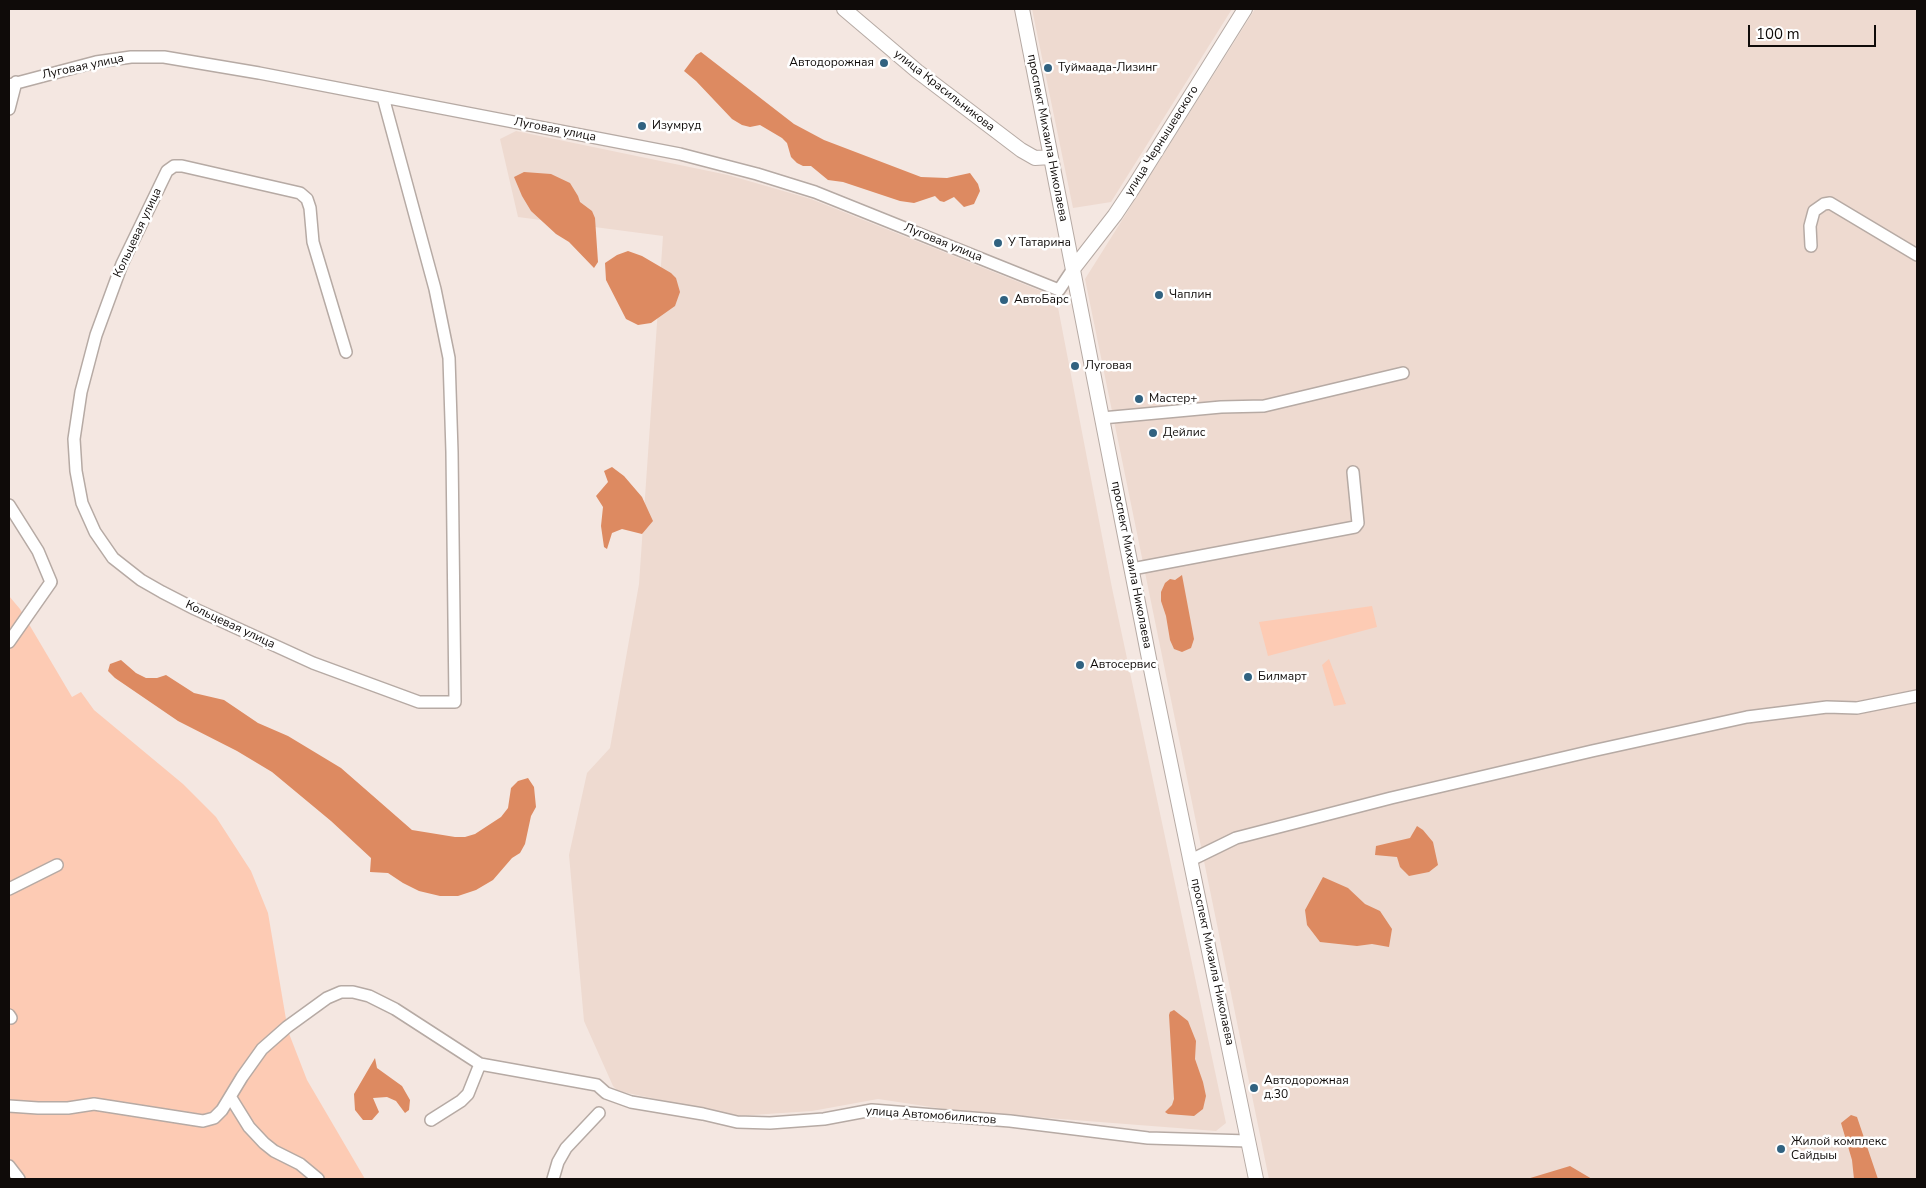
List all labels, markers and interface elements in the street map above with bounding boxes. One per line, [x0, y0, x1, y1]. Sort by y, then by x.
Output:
scale bar [1751, 15, 1878, 47]
text: 100 m [1756, 24, 1800, 44]
street label: улица Красильникова [891, 47, 997, 135]
street label: Луговая улица [41, 51, 125, 83]
street label: проспект Михаила Николаева [1024, 53, 1070, 223]
place label: Автодорожная [789, 56, 874, 70]
marker: Автодорожная [878, 57, 890, 69]
place label: Туймаада-Лизинг [1058, 61, 1158, 75]
marker: Туймаада-Лизинг [1042, 62, 1054, 74]
street label: улица Чернышевского [1122, 83, 1202, 199]
street label: Луговая улица [513, 115, 597, 145]
place label: Изумруд [652, 119, 701, 133]
marker: Изумруд [636, 120, 648, 132]
street label: Кольцевая улица [111, 186, 165, 280]
street label: Луговая улица [902, 221, 984, 265]
place label: У Татарина [1008, 236, 1071, 250]
marker: У Татарина [992, 237, 1004, 249]
place label: Чаплин [1169, 288, 1212, 302]
marker: Чаплин [1153, 289, 1165, 301]
place label: АвтоБарс [1014, 293, 1069, 307]
marker: АвтоБарс [998, 294, 1010, 306]
place label: Луговая [1085, 359, 1132, 373]
marker: Луговая [1069, 360, 1081, 372]
place label: Мастер+ [1149, 392, 1198, 406]
marker: Мастер+ [1133, 393, 1145, 405]
place label: Дейлис [1163, 426, 1205, 440]
marker: Дейлис [1147, 427, 1159, 439]
street label: проспект Михаила Николаева [1108, 480, 1154, 650]
street label: Кольцевая улица [183, 598, 277, 652]
place label: Автосервис [1090, 658, 1156, 672]
marker: Автосервис [1074, 659, 1086, 671]
place label: Билмарт [1258, 670, 1307, 684]
marker: Билмарт [1242, 671, 1254, 683]
street label: проспект Михаила Николаева [1187, 877, 1237, 1047]
place label: Автодорожная д.30 [1264, 1074, 1349, 1102]
marker: Автодорожная д.30 [1248, 1082, 1260, 1094]
street label: улица Автомобилистов [865, 1104, 997, 1128]
place label: Жилой комплекс Сайдыы [1791, 1135, 1887, 1163]
marker: Жилой комплекс Сайдыы [1775, 1143, 1787, 1155]

